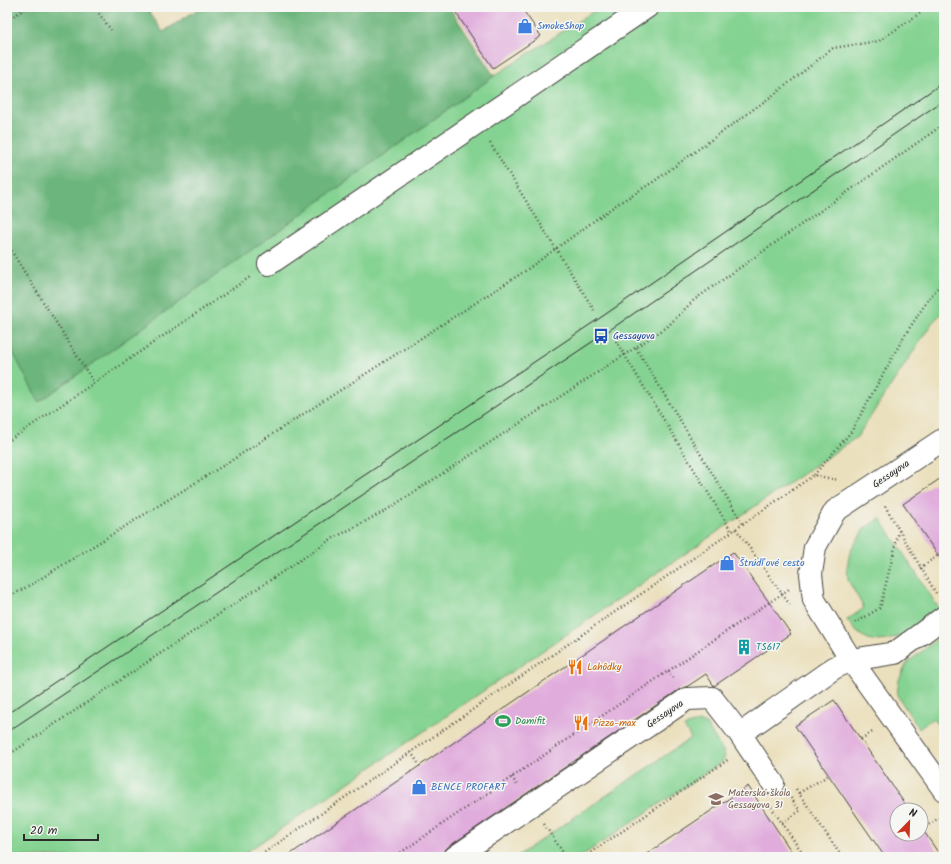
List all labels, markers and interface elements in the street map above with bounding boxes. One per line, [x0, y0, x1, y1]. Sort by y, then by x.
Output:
shop icon: SmokeShop [516, 17, 534, 35]
place label: SmokeShop [537, 18, 584, 34]
bus stop icon: Gessayova [592, 327, 610, 345]
place label: Gessayova [613, 328, 655, 344]
street label: Gessayova [869, 455, 913, 492]
shop icon: Štrúdľové cesto [718, 554, 736, 572]
place label: Štrúdľové cesto [739, 555, 805, 571]
building icon: TS617 [735, 638, 753, 656]
place label: TS617 [756, 639, 780, 655]
restaurant icon: Lahôdky [566, 658, 584, 676]
place label: Lahôdky [587, 659, 622, 675]
street label: Gessayova [643, 695, 687, 732]
sports icon: Damifit [494, 712, 512, 730]
place label: Damifit [515, 713, 546, 729]
restaurant icon: Pizza-max [572, 714, 590, 732]
place label: Pizza-max [593, 715, 637, 731]
shop icon: BENCE PROFART [410, 778, 428, 796]
place label: BENCE PROFART [431, 779, 507, 795]
place label: Materská škola Gessayova 31 [728, 785, 791, 813]
school or university icon: Materská škola Gessayova 31 [707, 790, 725, 808]
north arrow [889, 802, 929, 842]
text: N [906, 804, 919, 823]
scale bar [24, 816, 98, 842]
text: 20 m [30, 821, 58, 840]

